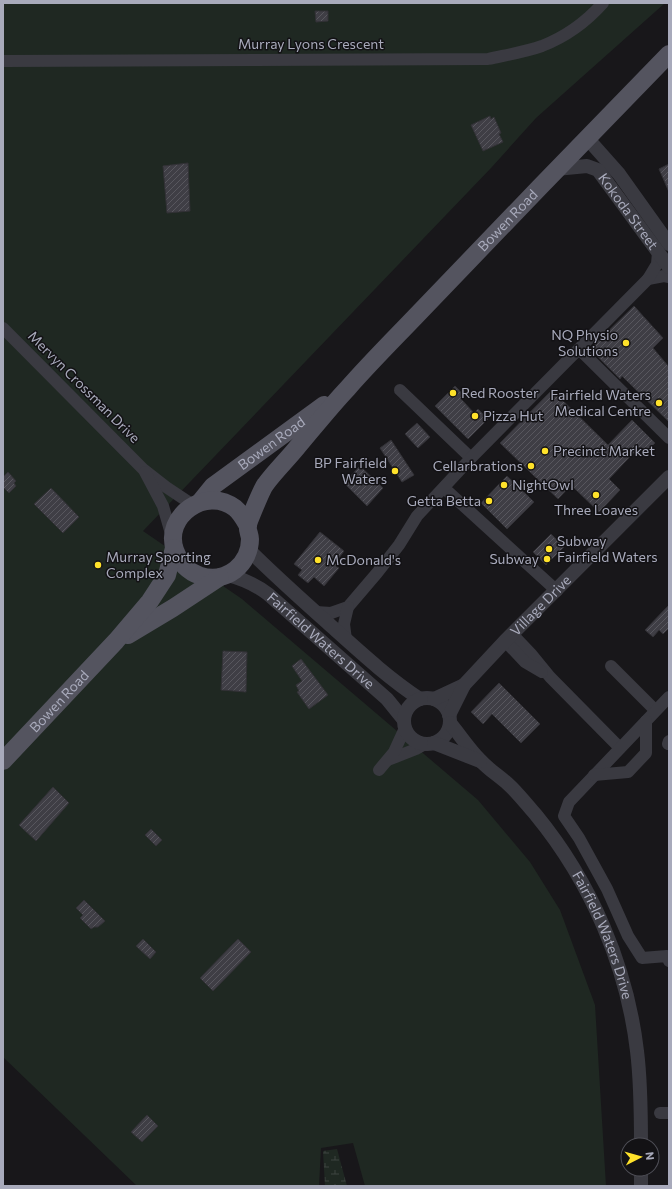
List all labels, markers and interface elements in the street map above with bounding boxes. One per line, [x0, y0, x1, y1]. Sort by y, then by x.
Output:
street label: Murray Lyons Crescent [238, 35, 384, 52]
street label: Kokoda Street [595, 169, 662, 253]
street label: Bowen Road [474, 186, 541, 254]
place label: NQ Physio Solutions [551, 326, 618, 359]
street label: Mervyn Crossman Drive [25, 327, 144, 446]
marker: NQ Physio Solutions [621, 338, 631, 348]
place label: Red Rooster [461, 384, 539, 401]
place label: Fairfield Waters Medical Centre [550, 386, 651, 419]
marker: Red Rooster [448, 388, 458, 398]
marker: Fairfield Waters Medical Centre [654, 398, 664, 408]
place label: Pizza Hut [483, 407, 544, 424]
marker: Pizza Hut [470, 411, 480, 421]
street label: Bowen Road [234, 413, 308, 473]
place label: Precinct Market [553, 442, 655, 459]
marker: Precinct Market [540, 446, 550, 456]
place label: BP Fairfield Waters [314, 454, 387, 487]
place label: Cellarbrations [433, 457, 523, 474]
marker: Cellarbrations [526, 461, 536, 471]
marker: BP Fairfield Waters [390, 466, 400, 476]
place label: NightOwl [512, 476, 574, 493]
marker: NightOwl [499, 480, 509, 490]
marker: Three Loaves [591, 490, 601, 500]
place label: Getta Betta [407, 492, 481, 509]
marker: Getta Betta [484, 496, 494, 506]
place label: Three Loaves [554, 501, 638, 518]
place label: Subway Fairfield Waters [557, 532, 658, 565]
marker: Subway Fairfield Waters [544, 544, 554, 554]
place label: Murray Sporting Complex [106, 548, 211, 581]
place label: Subway [489, 550, 539, 567]
place label: McDonald's [326, 551, 401, 568]
marker: Subway [542, 554, 552, 564]
marker: McDonald's [313, 555, 323, 565]
marker: Murray Sporting Complex [93, 560, 103, 570]
street label: Village Drive [506, 571, 574, 639]
street label: Fairfield Waters Drive [264, 588, 378, 692]
street label: Bowen Road [26, 666, 92, 736]
street label: Fairfield Waters Drive [569, 868, 636, 1001]
north arrow [620, 1137, 660, 1177]
text: N [644, 1151, 657, 1161]

